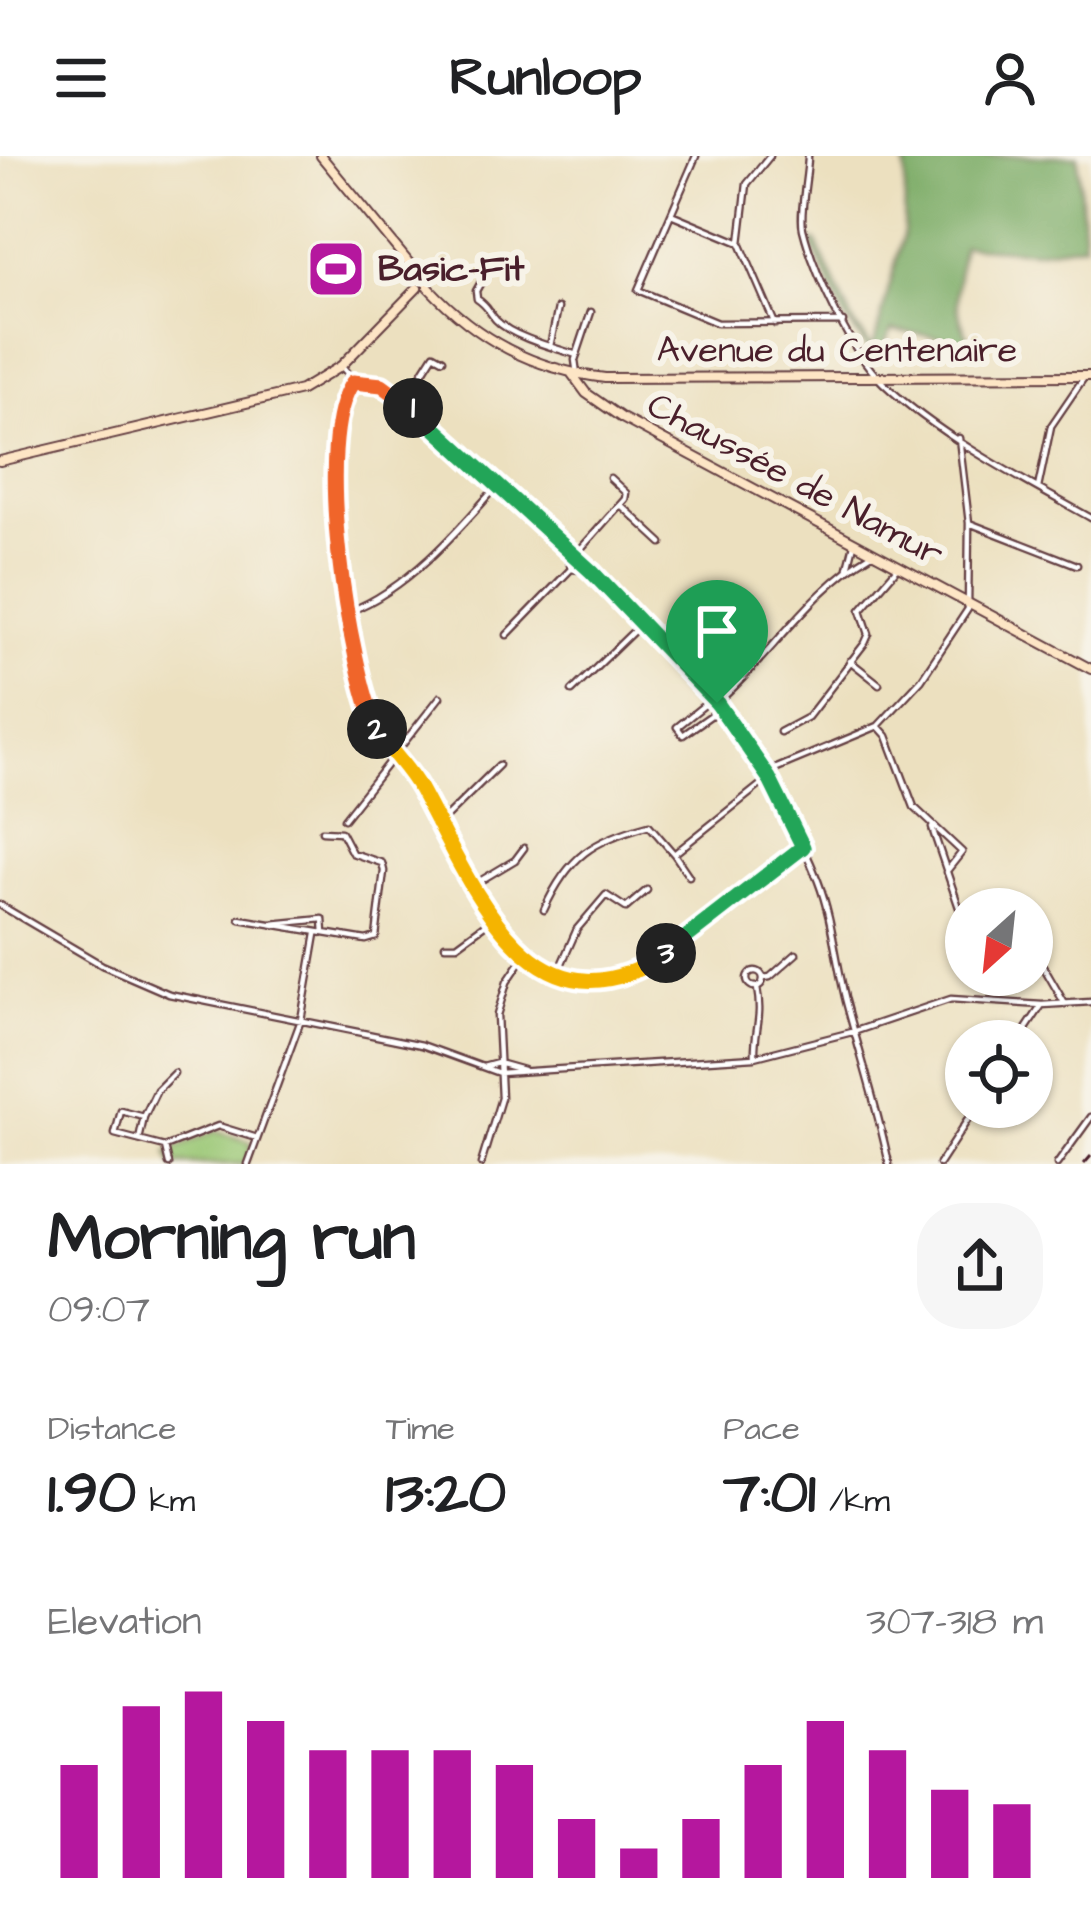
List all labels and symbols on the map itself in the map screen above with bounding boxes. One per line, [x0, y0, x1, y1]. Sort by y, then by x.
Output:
sports icon: Basic-Fit [305, 238, 367, 300]
place label: Basic-Fit [378, 244, 525, 295]
street label: Avenue du Centenaire [657, 325, 1017, 376]
pin: 1 [383, 378, 443, 438]
street label: Chaussée de Namur [638, 380, 952, 580]
pin [666, 580, 768, 703]
pin: 2 [347, 699, 407, 759]
north arrow [945, 888, 1053, 996]
pin: 3 [636, 923, 696, 983]

